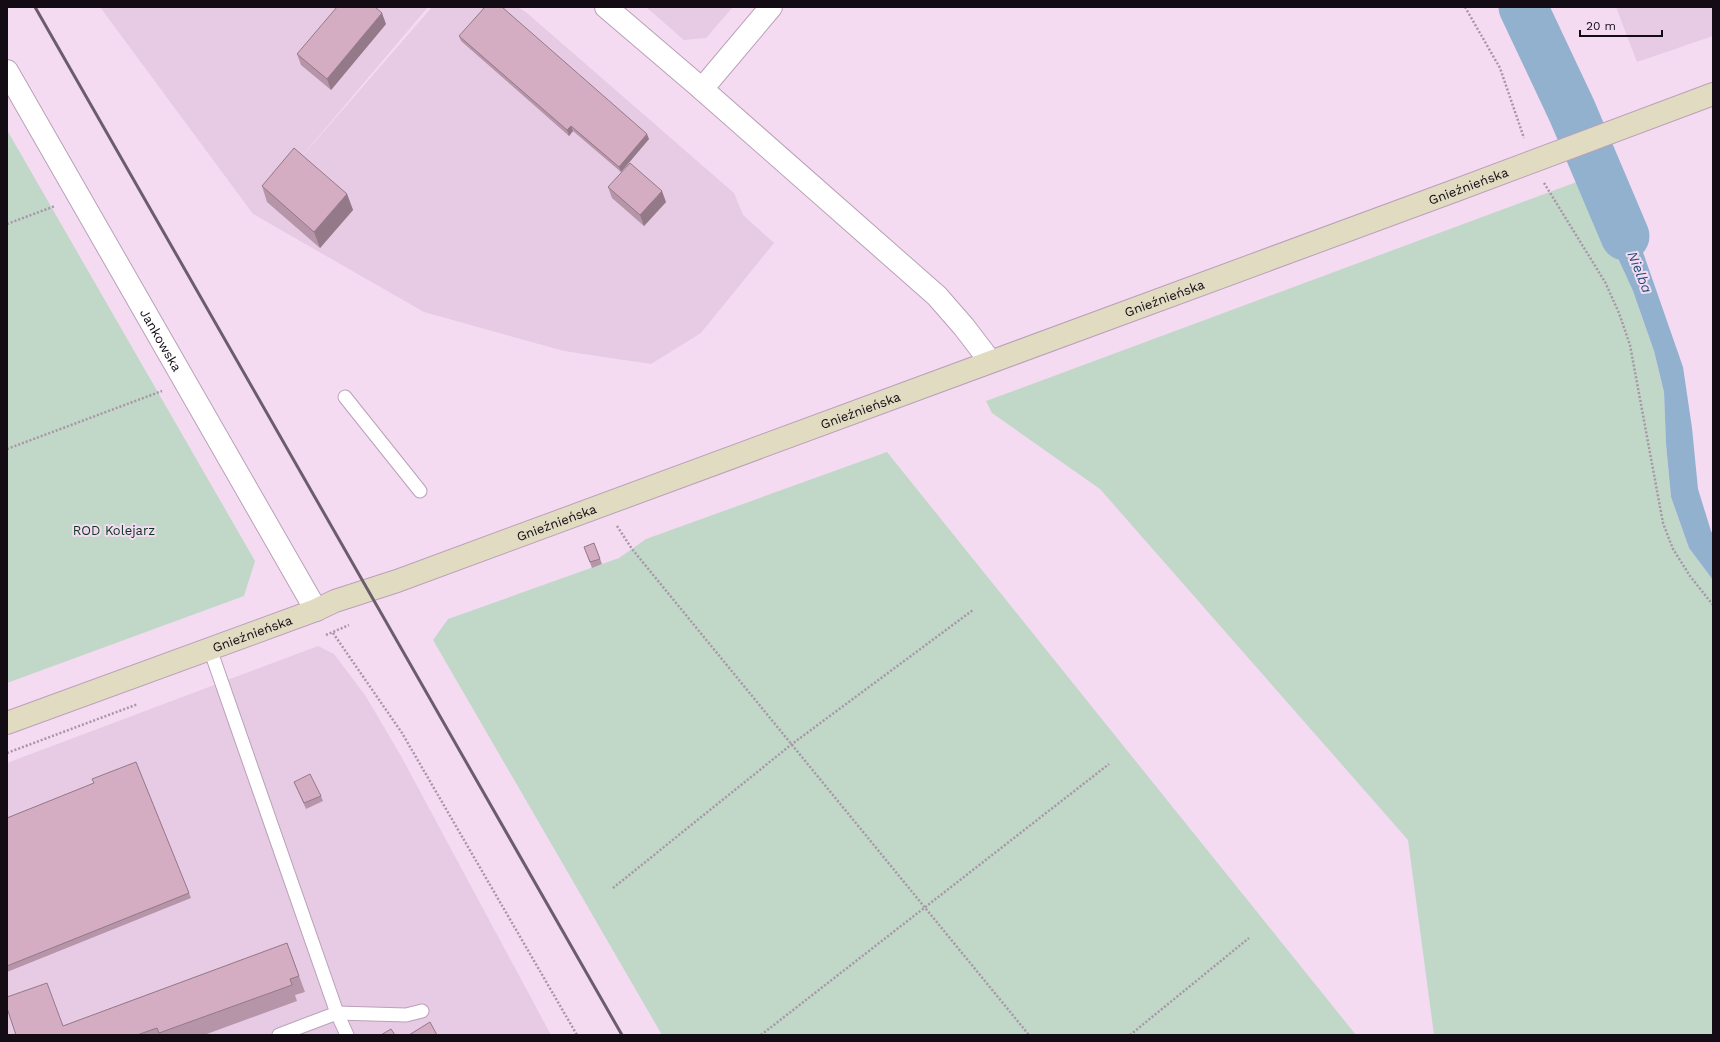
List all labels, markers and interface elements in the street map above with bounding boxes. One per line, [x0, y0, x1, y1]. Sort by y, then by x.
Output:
scale bar [1580, 12, 1662, 38]
text: 20 m [1586, 19, 1616, 33]
street label: Gnieźnieńska [1426, 164, 1511, 208]
water label: Nielba [1624, 249, 1656, 295]
street label: Gnieźnieńska [1122, 277, 1207, 320]
street label: Jankowska [137, 306, 185, 375]
street label: Gnieźnieńska [818, 389, 903, 432]
street label: Gnieźnieńska [514, 501, 599, 544]
park label: ROD Kolejarz [73, 523, 155, 538]
street label: Gnieźnieńska [210, 612, 295, 655]

